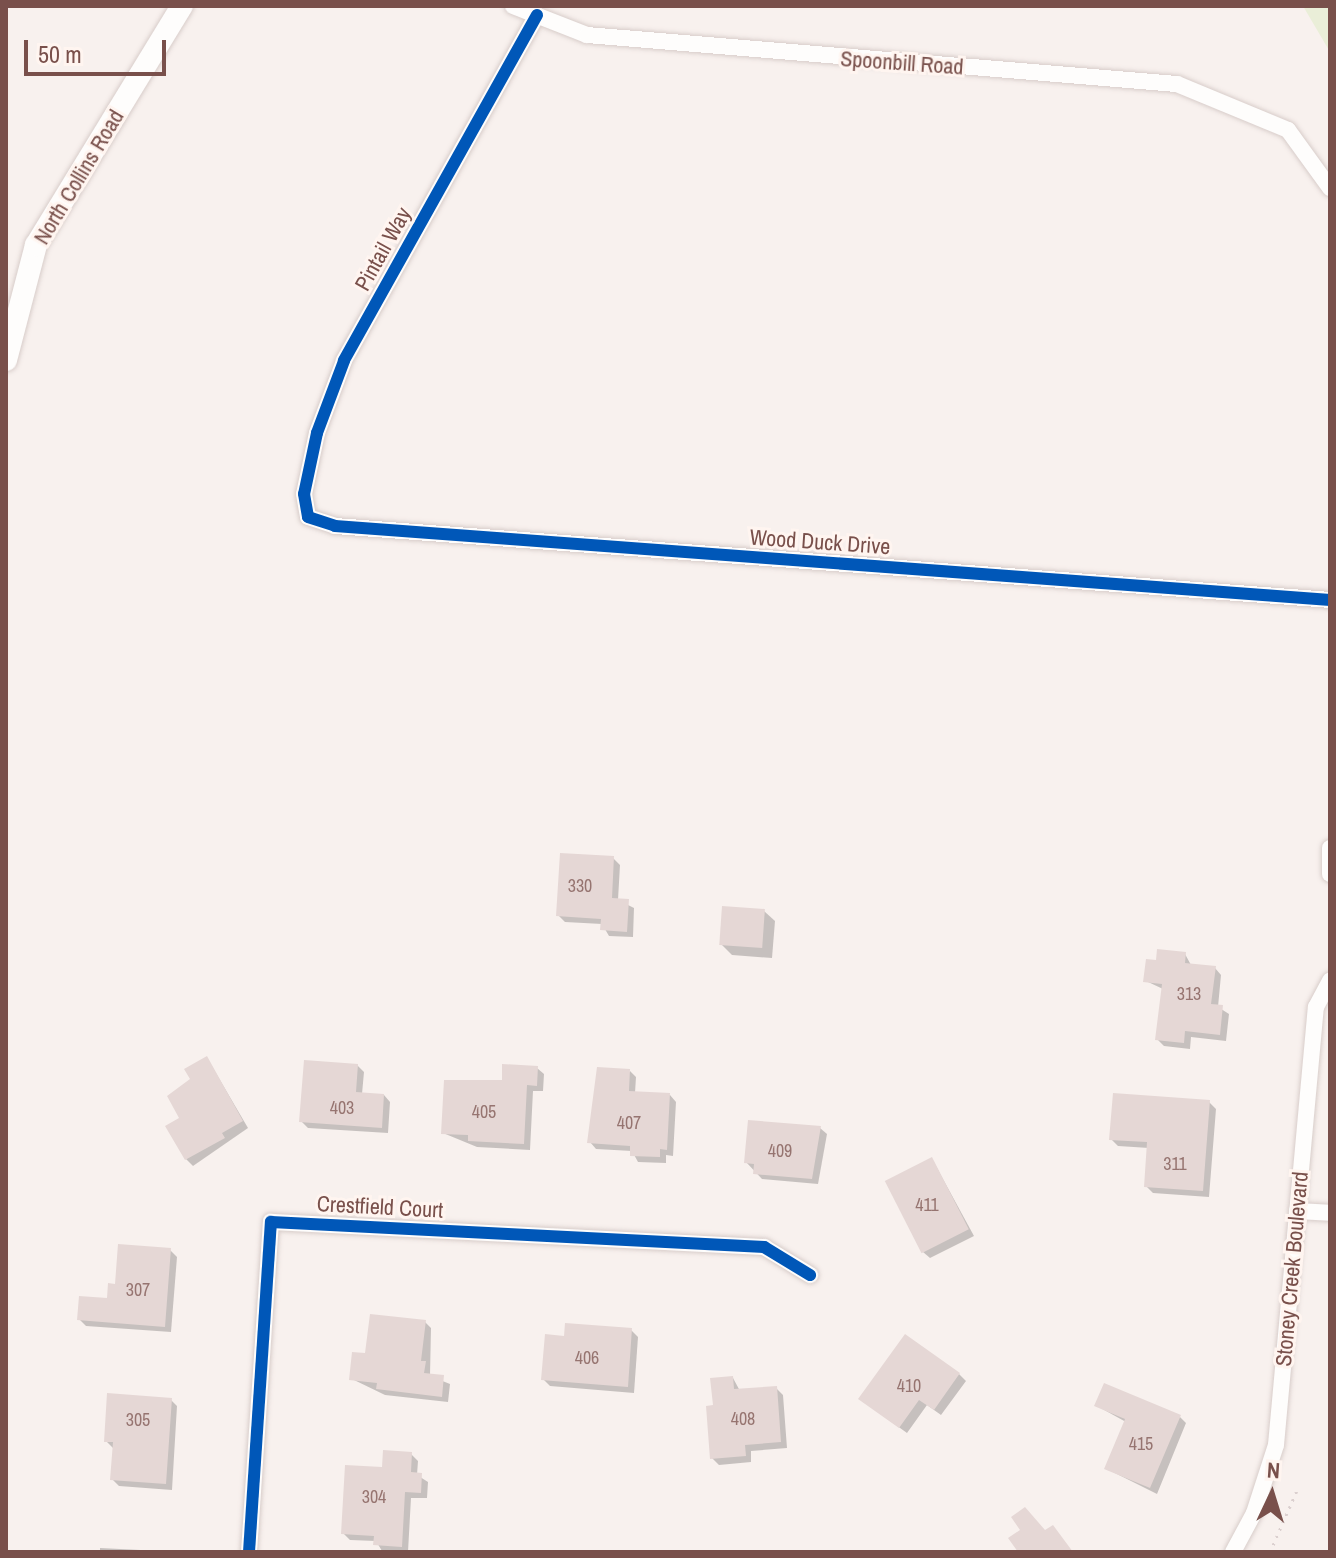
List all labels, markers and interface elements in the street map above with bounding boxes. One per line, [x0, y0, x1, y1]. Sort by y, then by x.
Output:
scale bar [28, 24, 170, 74]
text: 50 m [38, 38, 82, 70]
street label: Spoonbill Road [840, 46, 964, 80]
street label: North Collins Road [28, 105, 130, 249]
street label: Pintail Way [349, 203, 417, 295]
street label: Wood Duck Drive [749, 524, 891, 560]
house number: 330 [568, 875, 592, 897]
house number: 313 [1177, 983, 1201, 1005]
house number: 403 [330, 1097, 354, 1119]
house number: 405 [472, 1101, 496, 1123]
house number: 407 [617, 1112, 641, 1134]
house number: 409 [768, 1140, 792, 1162]
house number: 311 [1163, 1153, 1187, 1175]
street label: Stoney Creek Boulevard [1270, 1170, 1314, 1368]
street label: Crestfield Court [316, 1191, 444, 1223]
house number: 411 [915, 1194, 939, 1216]
house number: 307 [126, 1279, 150, 1301]
house number: 406 [575, 1347, 599, 1369]
house number: 410 [897, 1375, 921, 1397]
house number: 408 [731, 1408, 755, 1430]
house number: 305 [126, 1409, 150, 1431]
house number: 415 [1129, 1433, 1153, 1455]
north arrow [1232, 1454, 1312, 1534]
text: N [1266, 1455, 1281, 1485]
house number: 304 [362, 1486, 386, 1508]

